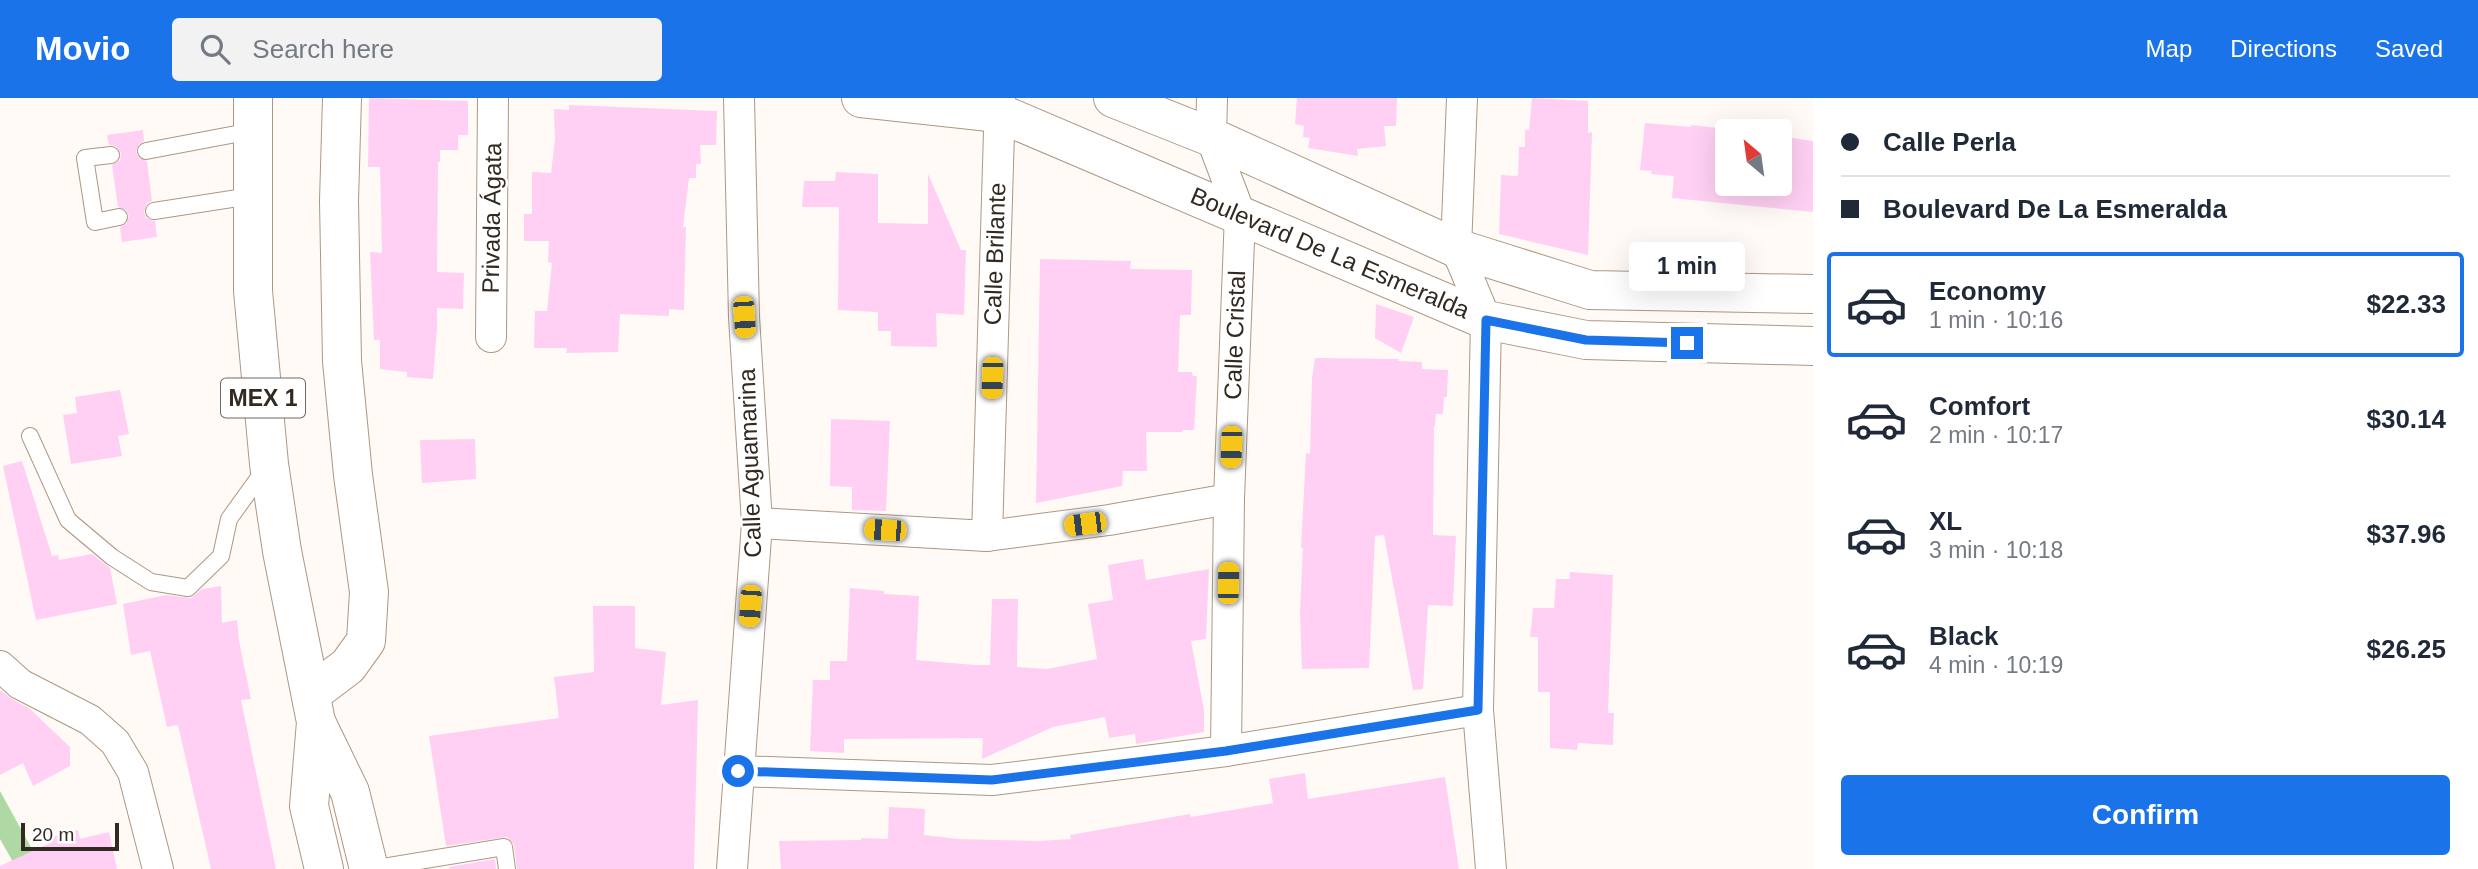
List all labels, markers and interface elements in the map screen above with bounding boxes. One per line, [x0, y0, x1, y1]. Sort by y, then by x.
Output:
search box [172, 18, 662, 81]
text: Movio [35, 30, 130, 67]
icon: search [196, 30, 234, 68]
text: Search here [252, 34, 394, 64]
text: Map [2146, 35, 2192, 62]
text: Directions [2230, 35, 2337, 62]
text: Saved [2375, 35, 2443, 62]
north arrow [1715, 119, 1792, 196]
map controls [1715, 119, 1792, 196]
text: Calle Perla [1883, 127, 2016, 157]
street label: Privada Ágata [477, 142, 506, 294]
street label: Boulevard De La Esmeralda [1187, 181, 1474, 324]
street label: Calle Brilante [979, 182, 1010, 326]
text: Boulevard De La Esmeralda [1883, 194, 2227, 224]
callout: 1 min [1629, 242, 1745, 290]
text: 1 min [1657, 253, 1717, 279]
street label: Calle Cristal [1219, 270, 1250, 400]
icon: car [1845, 273, 1908, 336]
text: Economy [1929, 276, 2046, 306]
text: $22.33 [2366, 289, 2446, 319]
car [733, 295, 756, 339]
text: 1 min · 10:16 [1929, 307, 2063, 333]
route end [1671, 327, 1703, 359]
car [981, 357, 1004, 399]
street label: Calle Aguamarina [733, 367, 766, 558]
road number: MEX 1 [221, 378, 305, 418]
icon: car [1845, 388, 1908, 451]
text: Comfort [1929, 391, 2030, 421]
text: $30.14 [2366, 404, 2446, 434]
text: 2 min · 10:17 [1929, 422, 2063, 448]
car [1220, 426, 1243, 468]
icon: car [1845, 503, 1908, 566]
text: XL [1929, 506, 1962, 536]
car [1063, 511, 1108, 537]
car [864, 518, 907, 542]
text: $37.96 [2366, 519, 2446, 549]
text: 3 min · 10:18 [1929, 537, 2063, 563]
car [1218, 562, 1239, 604]
car [739, 584, 762, 628]
icon: car [1845, 618, 1908, 681]
text: Black [1929, 621, 1998, 651]
text: $26.25 [2366, 634, 2446, 664]
text: 4 min · 10:19 [1929, 652, 2063, 678]
route start [722, 755, 754, 787]
button: Confirm [1841, 775, 2450, 855]
scale bar [21, 820, 119, 852]
text: 20 m [32, 824, 74, 845]

